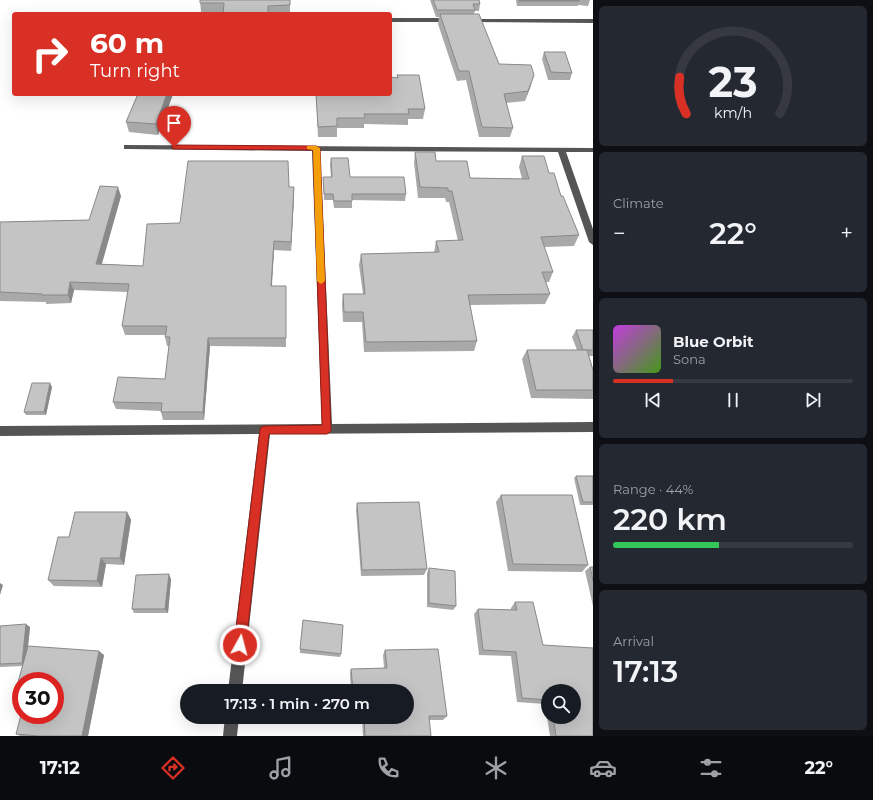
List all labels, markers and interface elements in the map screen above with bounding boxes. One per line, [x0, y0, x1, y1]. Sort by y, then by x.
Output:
text: 60 m [90, 26, 164, 60]
icon: right [24, 28, 76, 80]
text: 23 [708, 57, 758, 107]
text: Turn right [90, 60, 180, 82]
text: km/h [714, 104, 752, 122]
pin [157, 106, 191, 147]
icon: arrive [163, 112, 185, 134]
text: Climate [613, 195, 664, 211]
text: 22° [709, 215, 757, 252]
text: − [613, 220, 626, 247]
text: + [840, 220, 853, 247]
text: Blue Orbit [673, 332, 753, 351]
text: Sona [673, 351, 706, 367]
icon: previous [642, 389, 664, 411]
icon: pause [722, 389, 744, 411]
icon: next [802, 389, 824, 411]
text: Range · 44% [613, 481, 693, 497]
text: 220 km [613, 501, 727, 538]
position arrow [219, 624, 261, 666]
text: Arrival [613, 633, 654, 649]
text: 17:13 [613, 653, 678, 690]
speed limit sign: 30 [12, 672, 64, 724]
map controls [541, 684, 581, 724]
button: search [541, 684, 581, 724]
text: 17:13 · 1 min · 270 m [224, 694, 370, 713]
icon: directions [159, 754, 187, 782]
icon: music [267, 754, 295, 782]
icon: phone [374, 754, 402, 782]
icon: climate [482, 754, 510, 782]
icon: car [589, 754, 617, 782]
icon: filters [697, 754, 725, 782]
text: 17:12 [40, 757, 80, 779]
text: 22° [804, 757, 833, 779]

